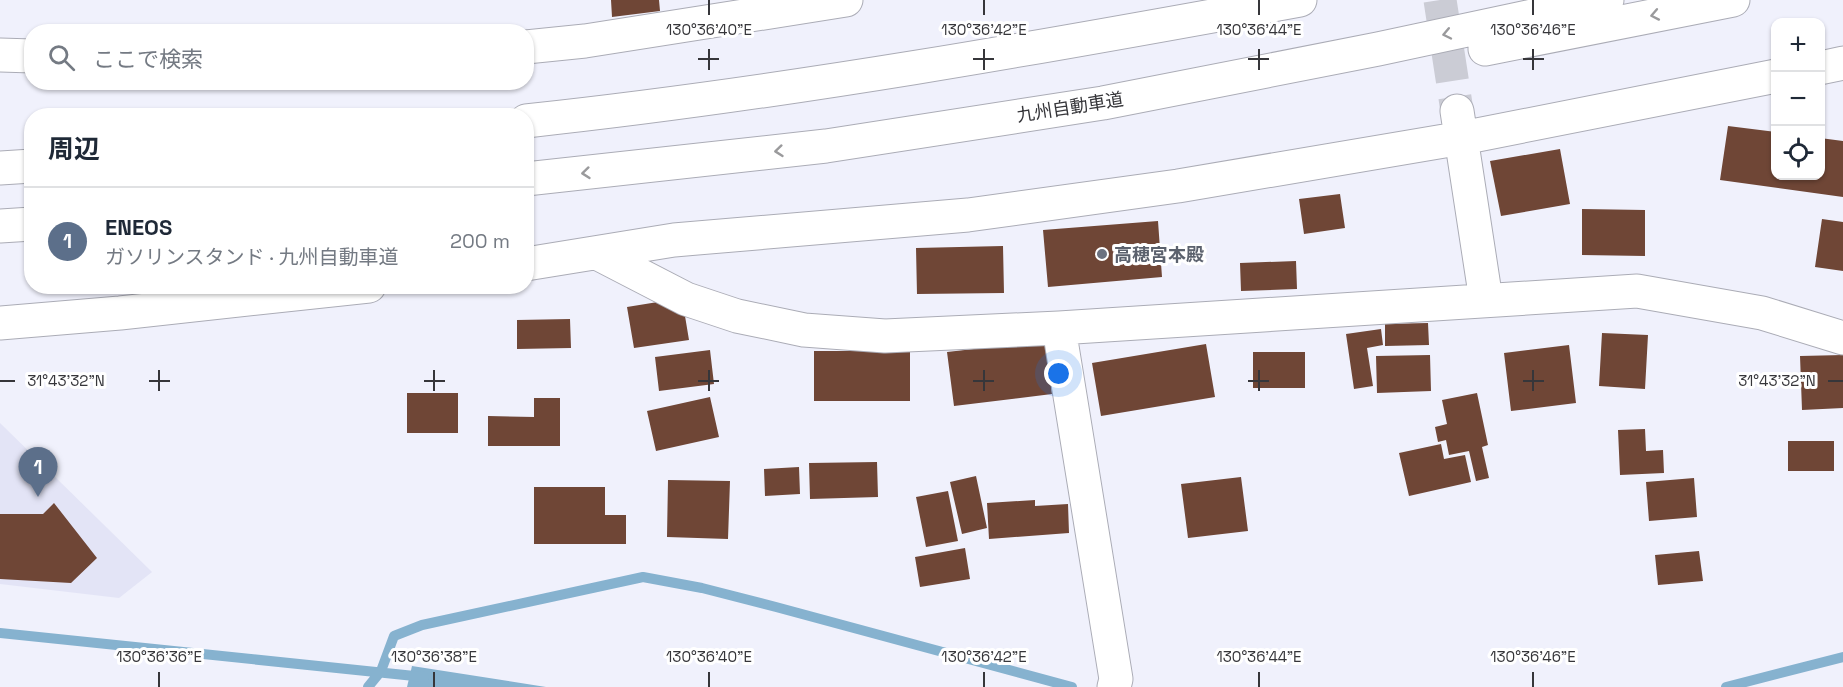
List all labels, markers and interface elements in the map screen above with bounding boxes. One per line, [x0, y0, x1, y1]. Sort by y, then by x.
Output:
one-way arrow [1651, 8, 1661, 21]
map controls [1771, 18, 1825, 180]
button: + [1771, 18, 1825, 72]
text: 130°36'40"E [666, 20, 752, 39]
text: 130°36'42"E [941, 20, 1027, 39]
text: 130°36'44"E [1216, 20, 1302, 39]
text: 130°36'46"E [1490, 20, 1576, 39]
search box [24, 24, 534, 90]
one-way arrow [1442, 27, 1452, 40]
icon: search [45, 41, 78, 74]
text: ここで検索 [93, 45, 203, 73]
button: − [1771, 72, 1825, 126]
street label: 九州自動車道 [1015, 87, 1125, 127]
button: locate [1771, 126, 1825, 180]
text: 周辺 [48, 132, 100, 166]
one-way arrow [775, 144, 784, 157]
one-way arrow [581, 166, 590, 178]
text: ENEOS [105, 213, 172, 241]
text: 1 [63, 228, 72, 254]
text: 200 m [450, 228, 510, 254]
place label: 高穂宮本殿 [1114, 243, 1204, 266]
text: ガソリンスタンド · 九州自動車道 [105, 244, 399, 270]
marker: 高穂宮本殿 [1095, 247, 1109, 261]
your location [1044, 359, 1073, 388]
text: 31°43'32"N [27, 371, 105, 390]
text: 31°43'32"N [1738, 371, 1816, 390]
pin: 1 [18, 448, 57, 497]
text: 130°36'36"E [116, 647, 202, 666]
text: 130°36'38"E [391, 647, 477, 666]
text: 130°36'40"E [666, 647, 752, 666]
text: 130°36'42"E [941, 647, 1027, 666]
text: 130°36'44"E [1216, 647, 1302, 666]
text: 130°36'46"E [1490, 647, 1576, 666]

